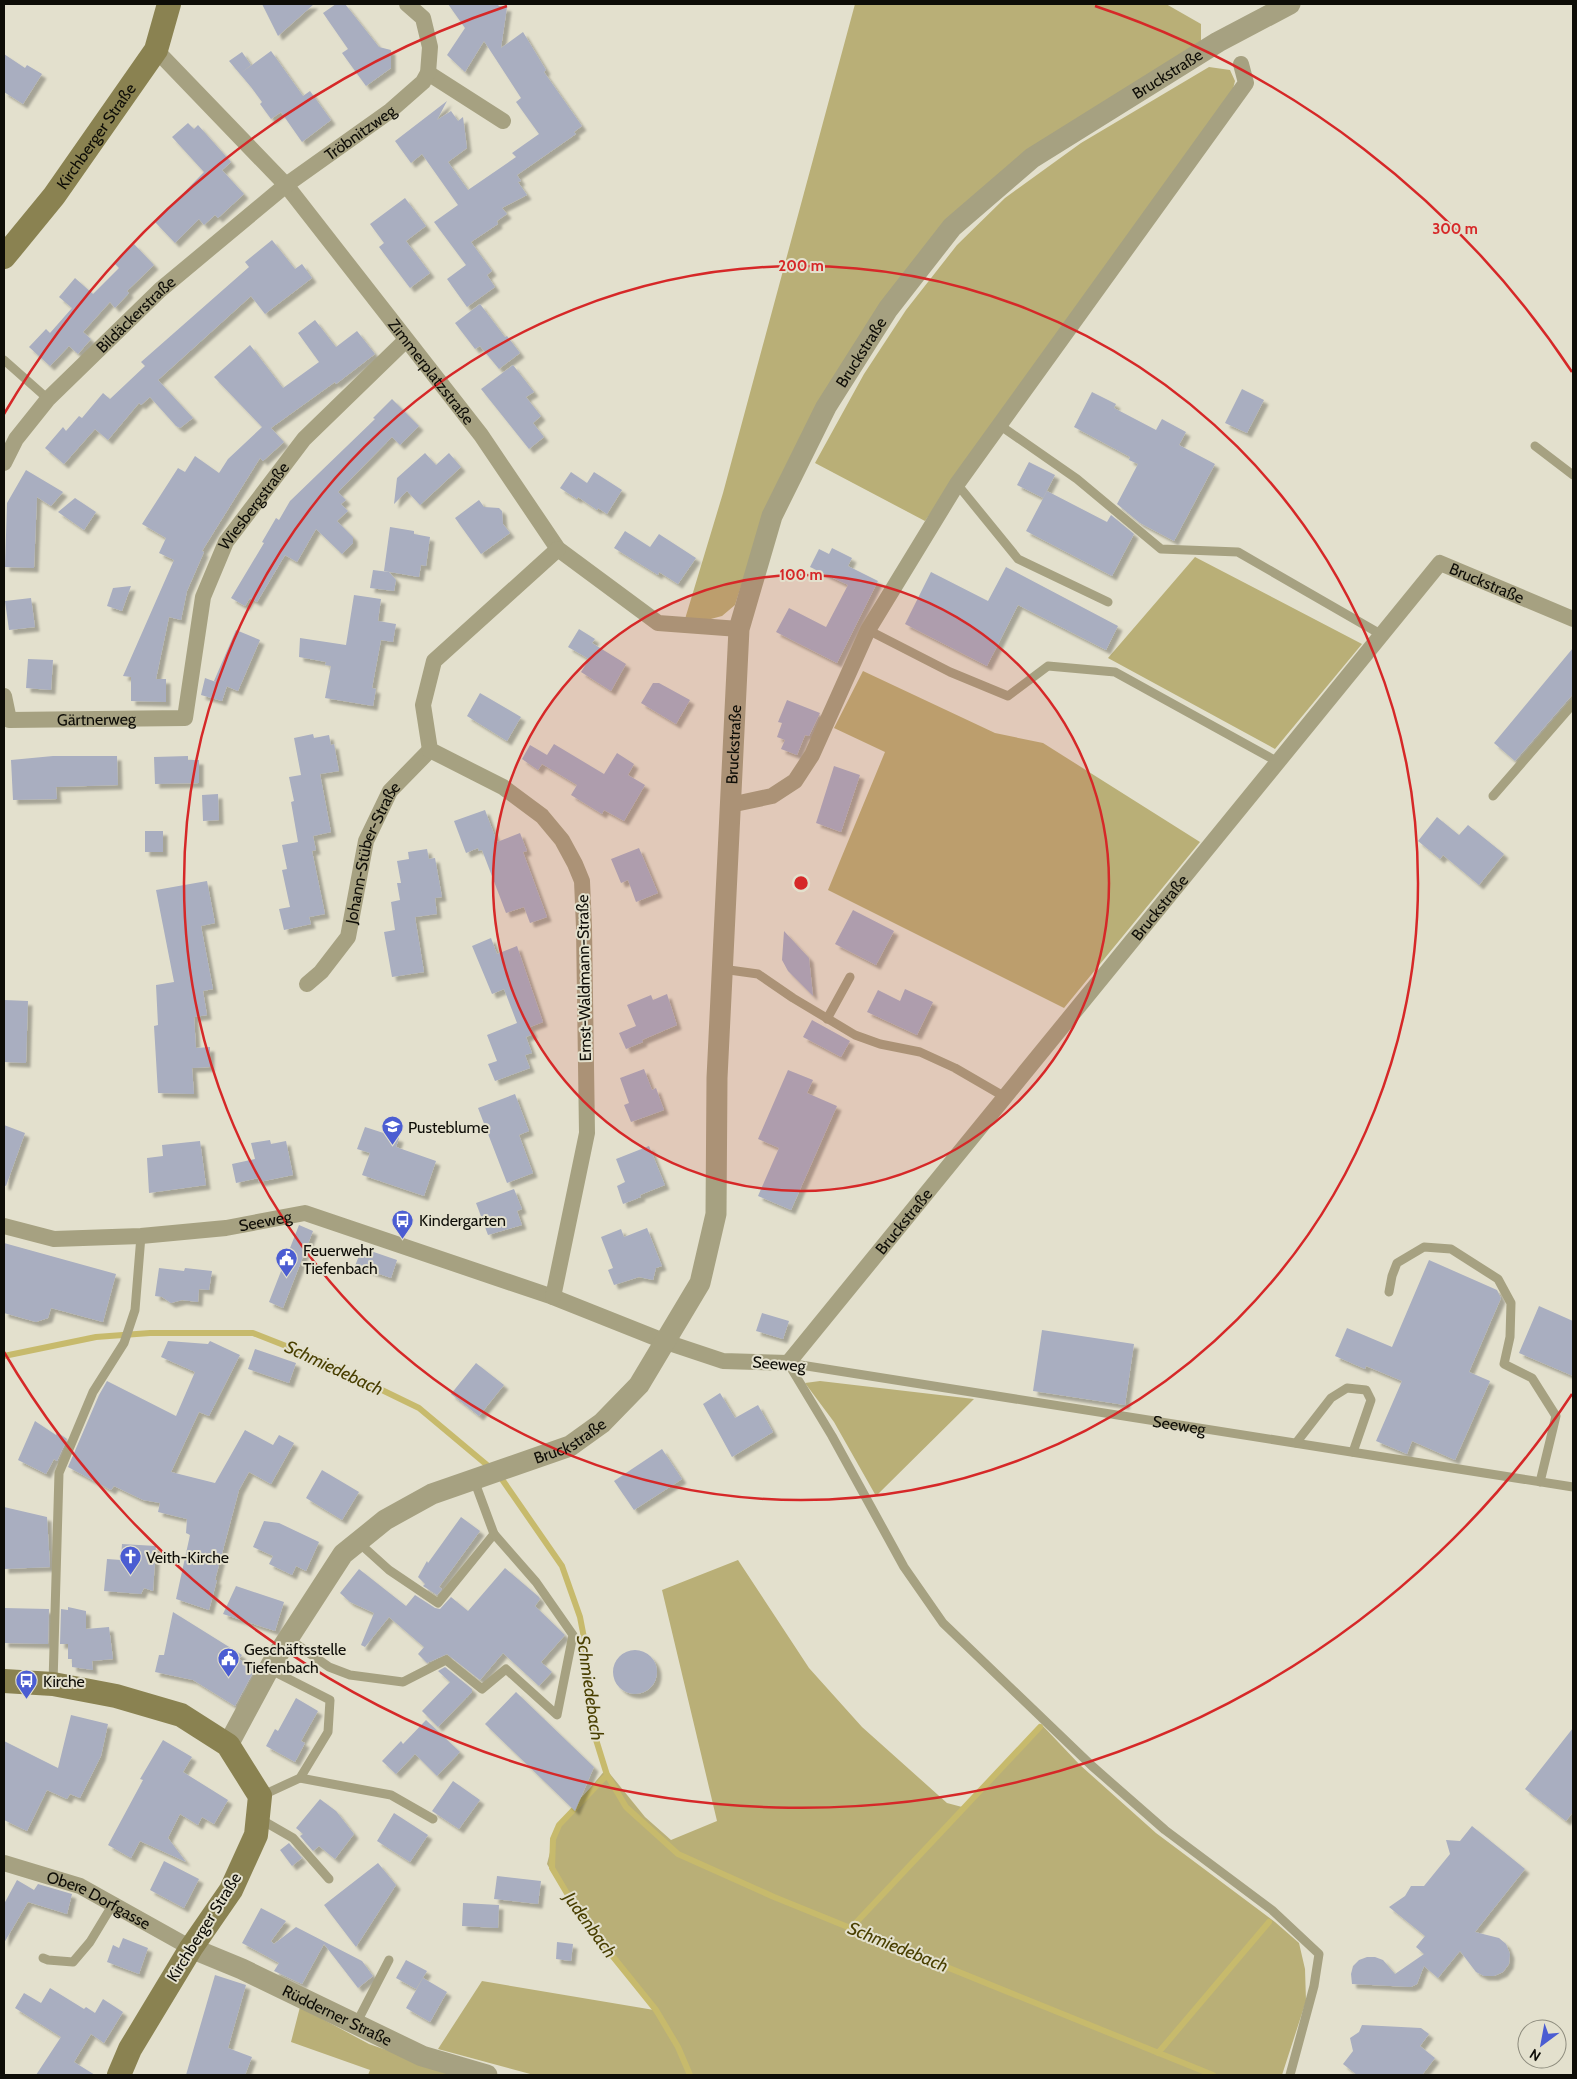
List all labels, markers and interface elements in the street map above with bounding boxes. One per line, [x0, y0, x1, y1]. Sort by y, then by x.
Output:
street label: Bruckstraße [1129, 45, 1206, 103]
street label: Kirchberger Straße [52, 79, 139, 193]
street label: Tröbnitzweg [321, 100, 400, 164]
text: 300 m [1432, 220, 1478, 238]
text: 200 m [778, 257, 824, 275]
street label: Bildäckerstraße [92, 272, 179, 357]
street label: Bruckstraße [831, 313, 890, 391]
street label: Zimmerplatzstraße [384, 315, 479, 428]
street label: Wiesbergstraße [214, 458, 293, 553]
street label: Bruckstraße [1447, 559, 1527, 607]
text: 100 m [779, 566, 823, 584]
street label: Bruckstraße [722, 704, 745, 785]
street label: Gärtnerweg [57, 709, 137, 729]
street label: Johann-Stüber-Straße [341, 777, 404, 926]
street label: Bruckstraße [1127, 870, 1192, 944]
centre of rings [792, 874, 810, 892]
street label: Ernst-Waldmann-Straße [573, 894, 595, 1062]
school or university icon: Pusteblume [380, 1115, 404, 1146]
place label: Pusteblume [408, 1118, 489, 1137]
street label: Bruckstraße [871, 1184, 936, 1258]
street label: Seeweg [237, 1206, 294, 1235]
bus stop icon: Kindergarten [391, 1208, 415, 1239]
place label: Kindergarten [419, 1211, 506, 1230]
place label: Feuerwehr Tiefenbach [303, 1241, 378, 1278]
public building icon: Feuerwehr Tiefenbach [275, 1247, 299, 1278]
water label: Schmiedebach [281, 1336, 387, 1400]
street label: Seeweg [752, 1352, 807, 1376]
street label: Seeweg [1151, 1411, 1208, 1439]
street label: Bruckstraße [531, 1414, 609, 1467]
church icon: Veith-Kirche [118, 1545, 142, 1576]
place label: Veith-Kirche [146, 1548, 229, 1567]
water label: Schmiedebach [572, 1634, 608, 1742]
place label: Geschäftsstelle Tiefenbach [244, 1640, 346, 1677]
public building icon: Geschäftsstelle Tiefenbach [216, 1646, 240, 1677]
bus stop icon: Kirche [15, 1669, 39, 1700]
place label: Kirche [43, 1672, 85, 1691]
street label: Obere Dorfgasse [44, 1867, 154, 1933]
street label: Kirchberger Straße [163, 1869, 245, 1985]
water label: Judenbach [558, 1886, 621, 1962]
water label: Schmiedebach [845, 1917, 951, 1977]
street label: Rüdderner Straße [279, 1981, 395, 2050]
north arrow [1517, 2019, 1567, 2069]
text: N [1526, 2045, 1544, 2065]

